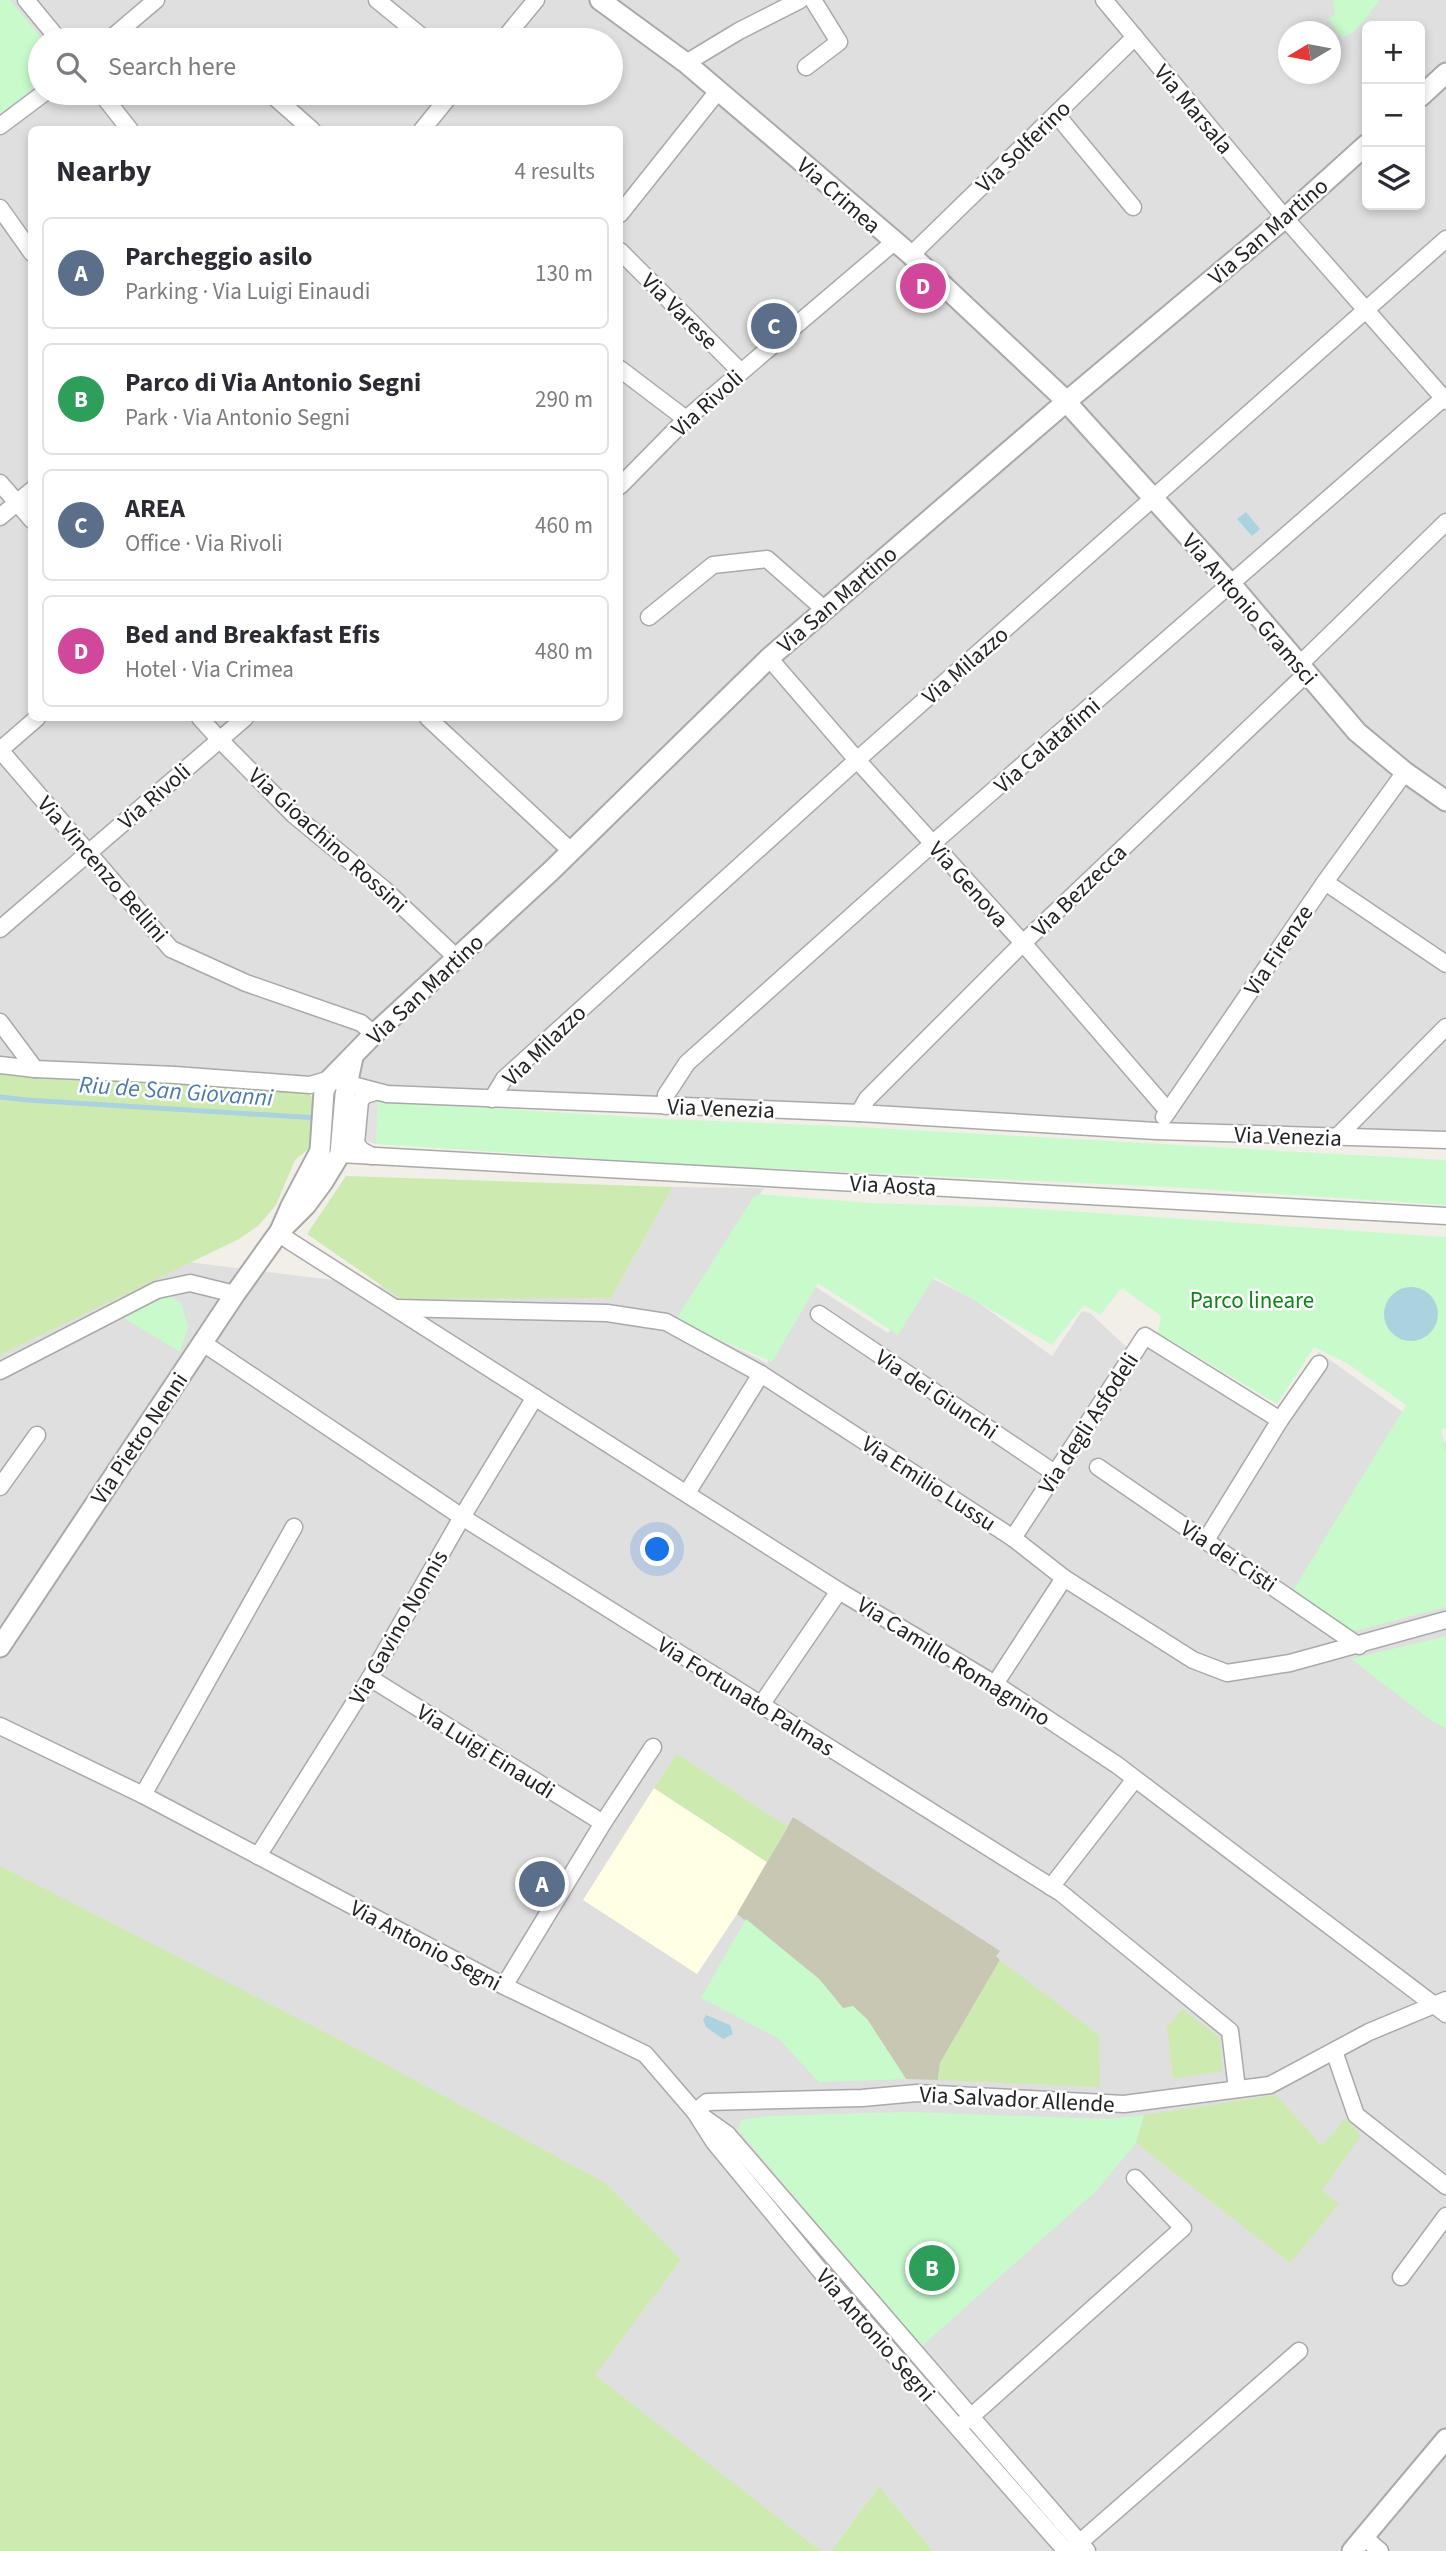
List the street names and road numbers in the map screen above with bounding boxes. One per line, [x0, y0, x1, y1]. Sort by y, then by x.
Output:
street label: Via Marsala [1146, 57, 1241, 162]
street label: Via Solferino [968, 93, 1078, 200]
street label: Via Crimea [789, 149, 888, 241]
street label: Via San Martino [1201, 170, 1336, 293]
street label: Via Varese [634, 265, 726, 357]
street label: Via Rivoli [664, 362, 751, 445]
street label: Via Antonio Gramsci [1174, 526, 1325, 693]
street label: Via San Martino [770, 538, 905, 661]
street label: Via Milazzo [915, 618, 1016, 712]
street label: Via Calatafimi [987, 690, 1108, 801]
street label: Via Rivoli [111, 755, 198, 837]
street label: Via Gioachino Rossini [241, 760, 415, 921]
street label: Via Vincenzo Bellini [29, 789, 176, 950]
street label: Via Genova [921, 834, 1016, 935]
street label: Via Bezzecca [1024, 836, 1134, 944]
street label: Via Firenze [1236, 898, 1321, 1002]
street label: Via San Martino [359, 926, 491, 1052]
street label: Via Milazzo [495, 997, 594, 1094]
street label: Via Venezia [667, 1090, 775, 1127]
street label: Via Venezia [1234, 1118, 1342, 1155]
street label: Via Aosta [849, 1167, 937, 1204]
street label: Via dei Giunchi [869, 1341, 1005, 1448]
street label: Via degli Asfodeli [1030, 1346, 1147, 1500]
street label: Via Pietro Nenni [83, 1366, 196, 1511]
street label: Via Emilio Lussu [855, 1428, 1002, 1539]
street label: Via dei Cisti [1174, 1512, 1283, 1601]
street label: Via Gavino Nonnis [341, 1544, 456, 1711]
street label: Via Camillo Romagnino [851, 1588, 1057, 1734]
street label: Via Fortunato Palmas [651, 1628, 841, 1764]
street label: Via Luigi Einaudi [410, 1696, 561, 1807]
street label: Via Antonio Segni [344, 1892, 507, 1999]
street label: Via Salvador Allende [918, 2078, 1115, 2121]
street label: Via Antonio Segni [808, 2261, 943, 2409]

